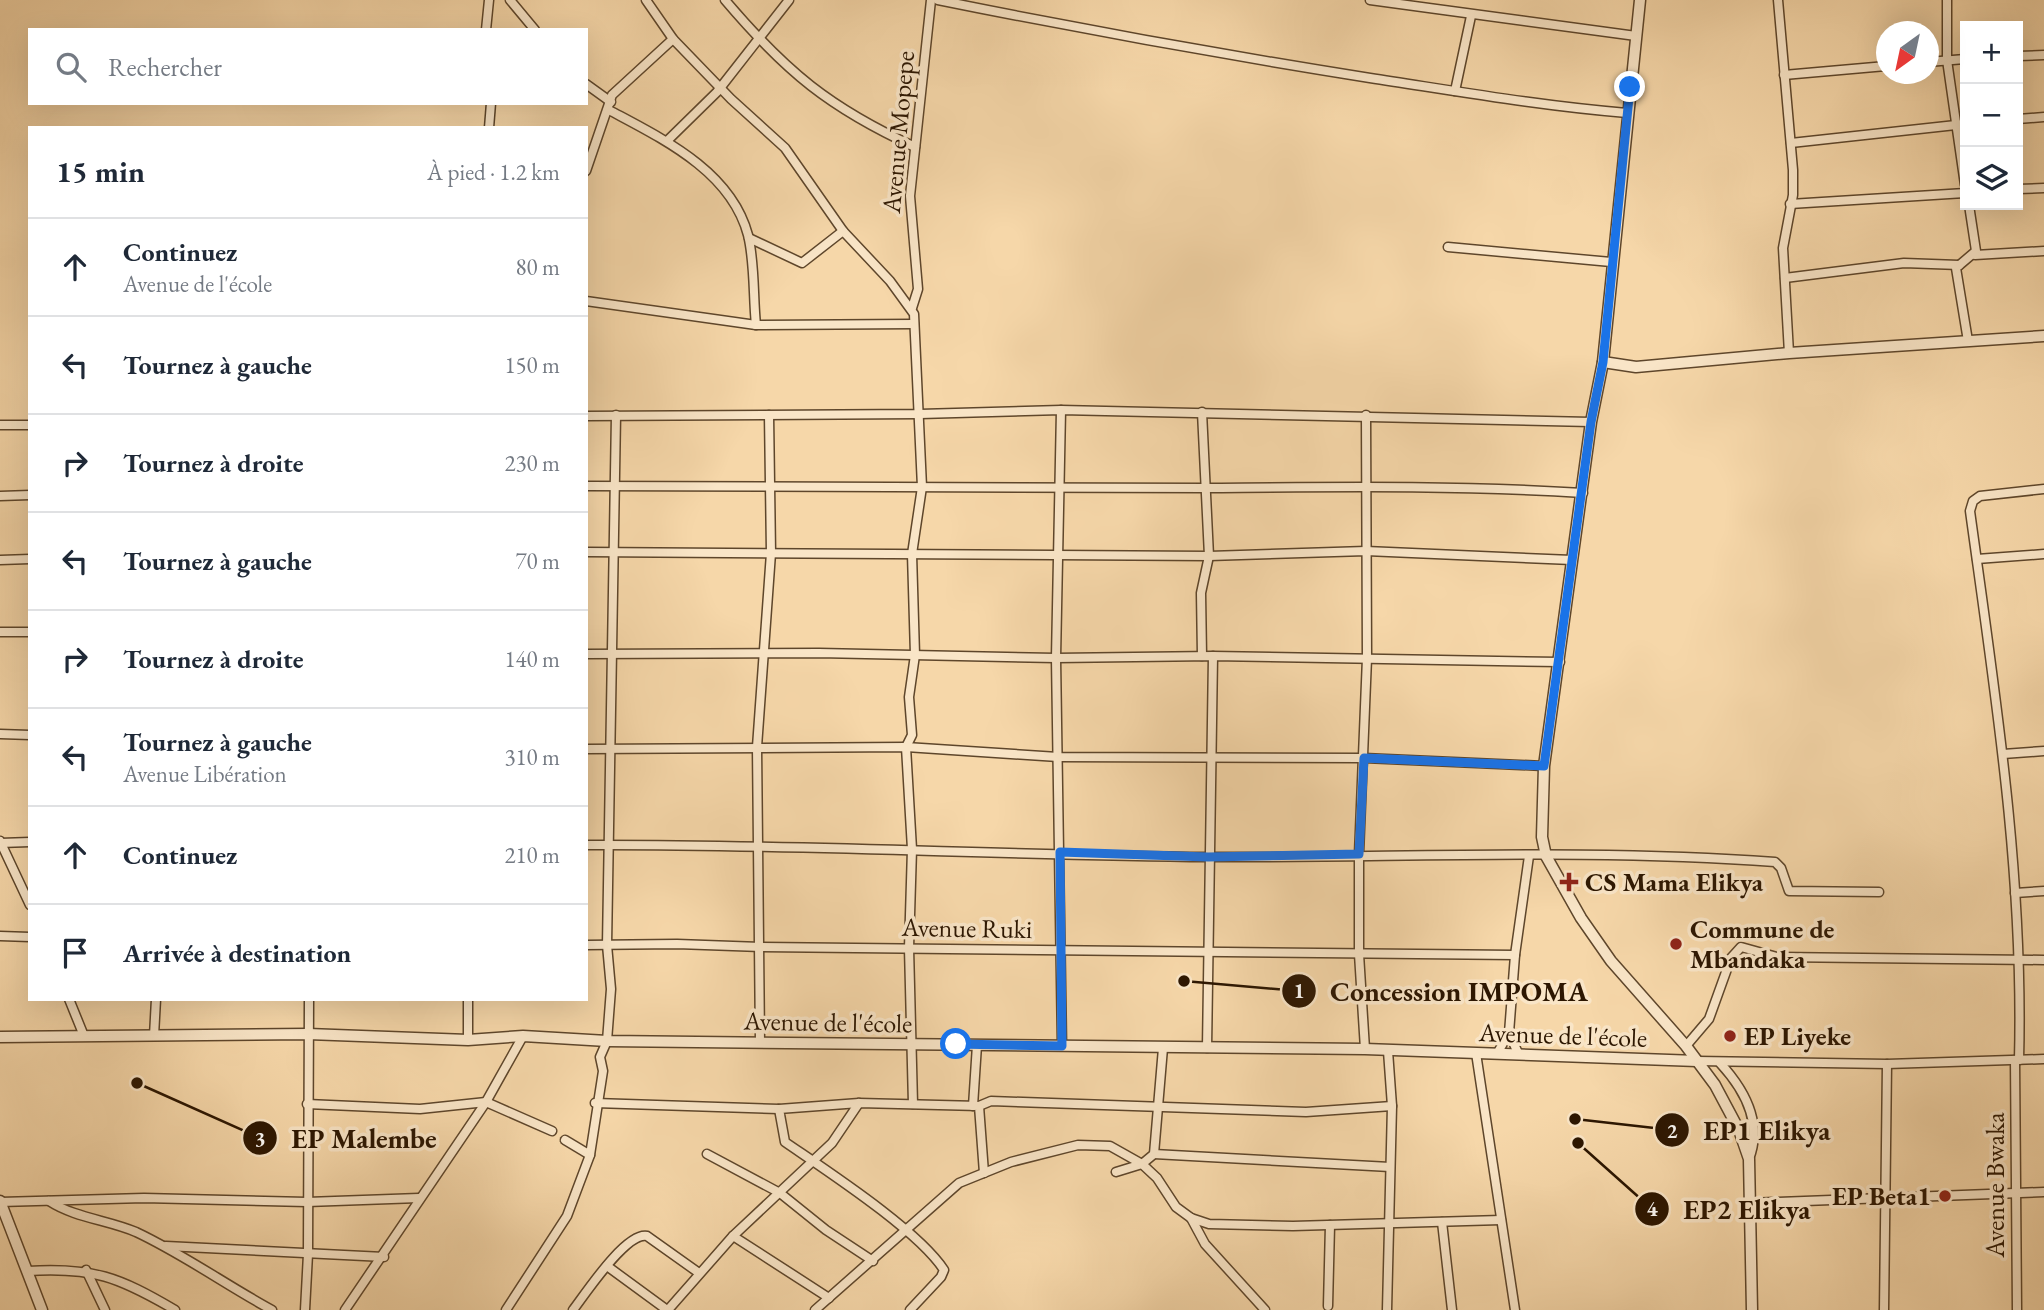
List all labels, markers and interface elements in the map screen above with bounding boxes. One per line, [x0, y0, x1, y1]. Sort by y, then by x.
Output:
north arrow [1876, 21, 1939, 84]
map controls [1960, 21, 2023, 210]
button: + [1960, 21, 2023, 84]
search box [28, 28, 588, 105]
icon: search [52, 48, 90, 86]
street label: Avenue Mopepe [874, 49, 922, 216]
text: Rechercher [108, 50, 222, 84]
route end [1614, 71, 1645, 102]
button: − [1960, 84, 2023, 147]
button: layers [1960, 147, 2023, 210]
text: 15 min [56, 152, 145, 191]
text: À pied · 1.2 km [427, 157, 560, 187]
text: Continuez [123, 235, 237, 269]
icon: ahead [56, 248, 94, 286]
text: 80 m [515, 252, 560, 282]
text: Avenue de l'école [123, 269, 272, 299]
icon: left [56, 346, 94, 384]
text: Tournez à gauche [123, 348, 312, 382]
text: 150 m [504, 350, 560, 380]
icon: right [56, 444, 94, 482]
text: Tournez à droite [123, 446, 304, 480]
text: 230 m [504, 448, 560, 478]
icon: left [56, 542, 94, 580]
text: Tournez à gauche [123, 544, 312, 578]
text: 70 m [515, 546, 560, 576]
icon: right [56, 640, 94, 678]
text: Tournez à droite [123, 642, 304, 676]
text: 140 m [504, 644, 560, 674]
text: Tournez à gauche [123, 725, 312, 759]
icon: left [56, 738, 94, 776]
text: 310 m [504, 742, 560, 772]
text: Avenue Libération [123, 759, 287, 789]
icon: ahead [56, 836, 94, 874]
text: Continuez [123, 838, 237, 872]
text: 210 m [504, 840, 560, 870]
place label: CS Mama Elikya [1585, 865, 1764, 899]
marker: CS Mama Elikya [1559, 872, 1579, 892]
street label: Avenue Ruki [900, 910, 1033, 946]
place label: Commune de Mbandaka [1690, 912, 1834, 976]
icon: arrive [56, 934, 94, 972]
text: Arrivée à destination [123, 936, 351, 970]
marker: Commune de Mbandaka [1668, 936, 1684, 952]
callout: Concession IMPOMA [1281, 966, 1602, 1015]
text: Concession IMPOMA [1330, 973, 1589, 1009]
text: 1 [1293, 977, 1305, 1004]
street label: Avenue de l'école [742, 1004, 913, 1040]
street label: Avenue de l'école [1477, 1015, 1648, 1055]
place label: EP Liyeke [1744, 1019, 1851, 1053]
route start [940, 1028, 971, 1059]
marker: EP Liyeke [1722, 1028, 1738, 1044]
callout: EP1 Elikya [1655, 1106, 1845, 1155]
text: EP1 Elikya [1703, 1112, 1831, 1148]
street label: Avenue Bwaka [1978, 1112, 2012, 1259]
callout: EP Malembe [242, 1114, 451, 1163]
text: 2 [1666, 1117, 1678, 1144]
text: EP Malembe [291, 1120, 437, 1156]
text: 3 [254, 1125, 266, 1152]
place label: EP Beta1 [1832, 1179, 1931, 1213]
callout: EP2 Elikya [1634, 1184, 1824, 1233]
marker: EP Beta1 [1937, 1188, 1953, 1204]
text: EP2 Elikya [1683, 1191, 1811, 1227]
text: 4 [1646, 1195, 1658, 1222]

